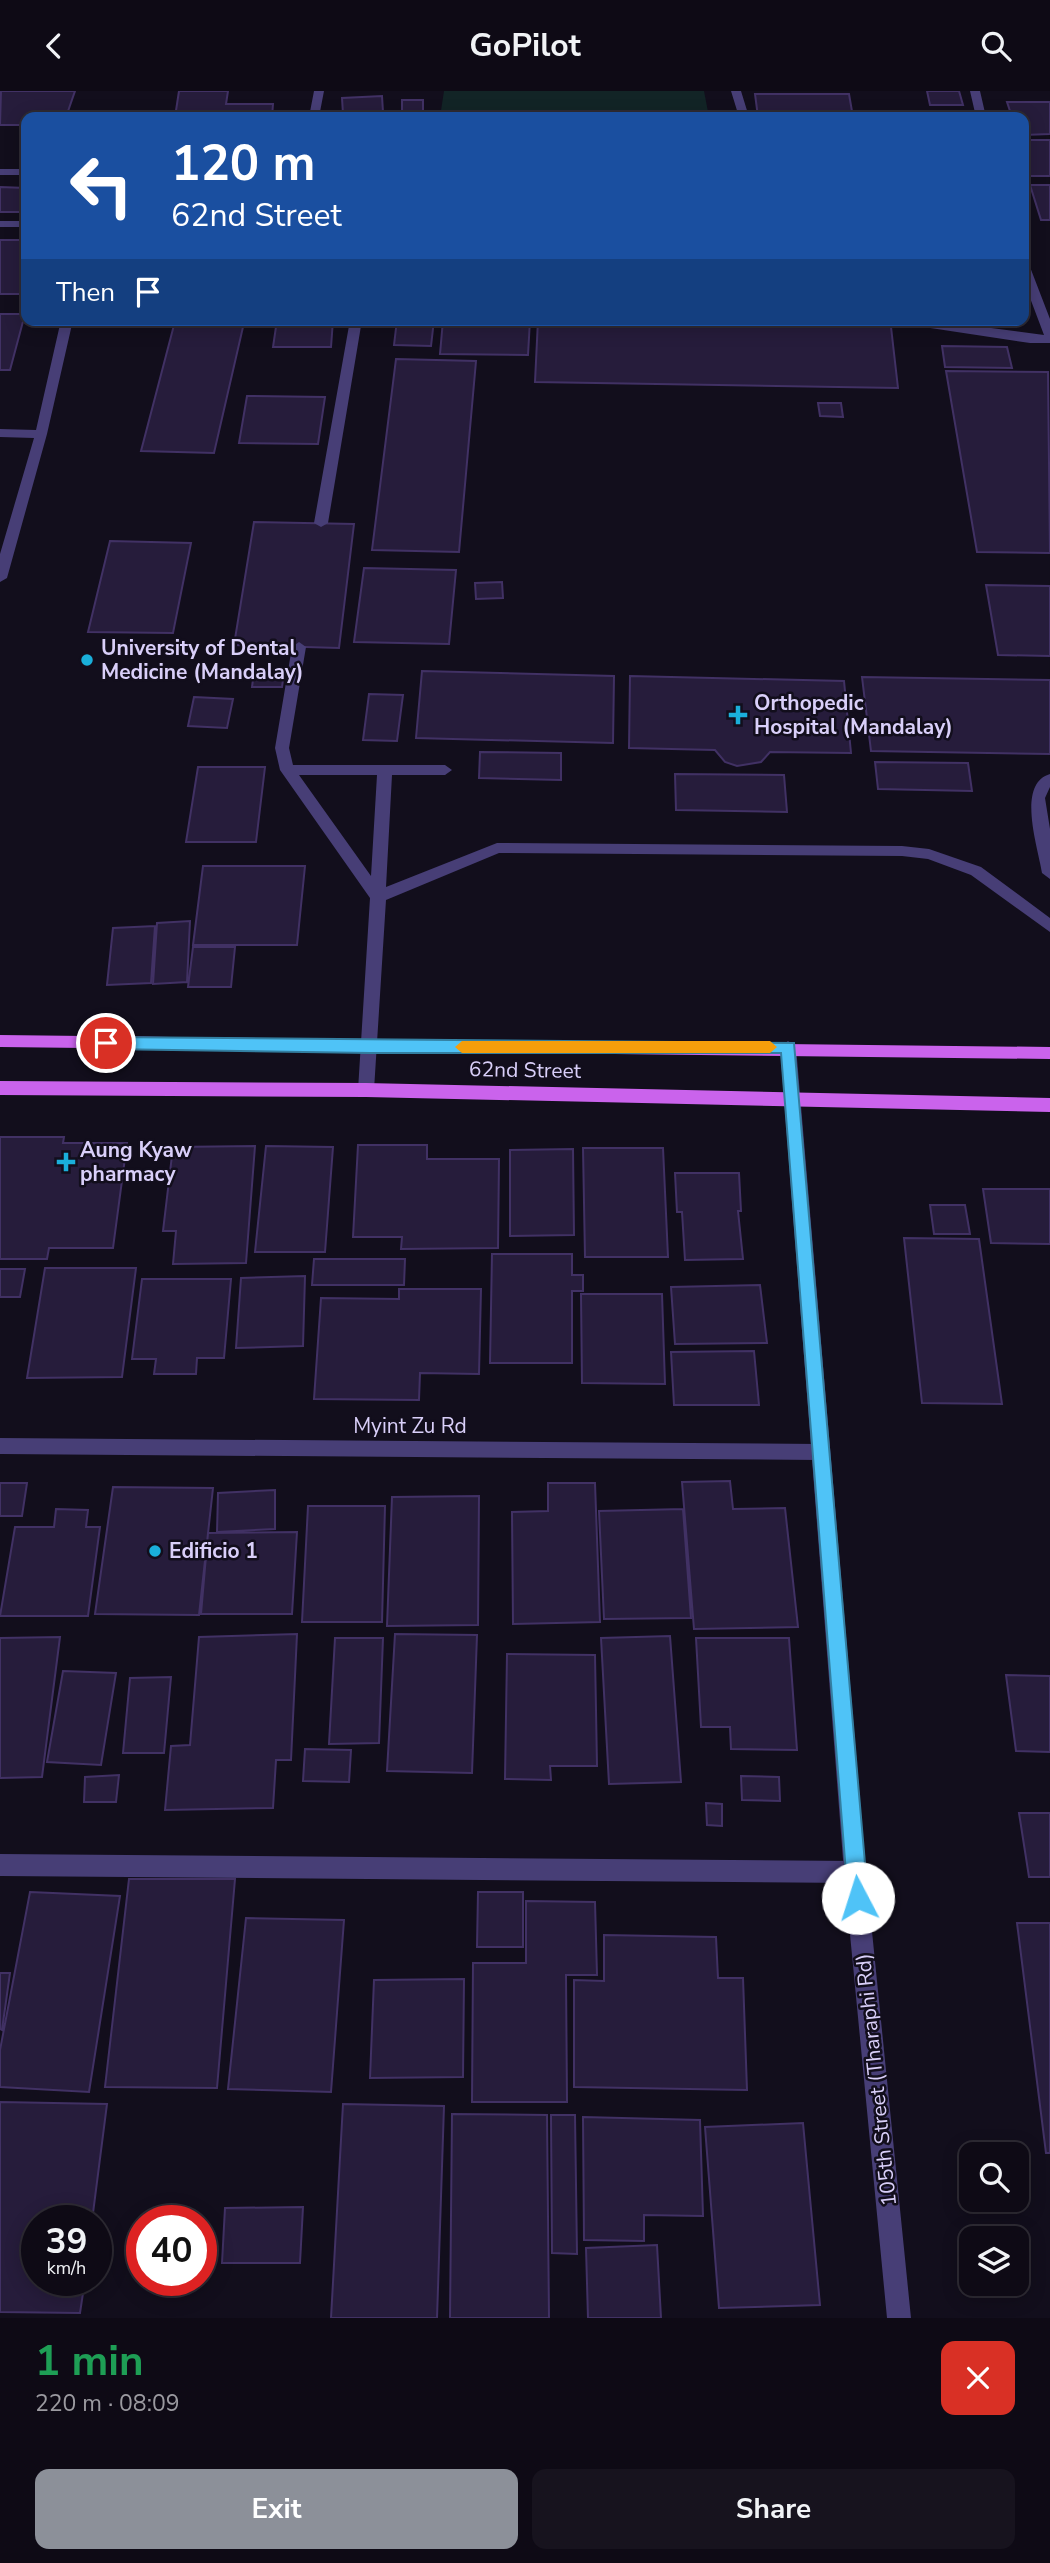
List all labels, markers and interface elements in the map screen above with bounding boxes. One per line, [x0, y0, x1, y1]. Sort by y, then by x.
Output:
text: GoPilot [469, 24, 581, 67]
icon: back [35, 27, 73, 65]
icon: search [977, 27, 1015, 65]
text: 120 m [171, 130, 315, 197]
icon: left [56, 140, 147, 231]
text: 62nd Street [171, 194, 342, 237]
icon: arrive [129, 273, 167, 311]
text: Then [56, 275, 115, 310]
place label: University of Dental Medicine (Mandalay) [101, 634, 303, 686]
marker: University of Dental Medicine (Mandalay) [79, 652, 95, 668]
place label: Orthopedic Hospital (Mandalay) [754, 689, 953, 741]
marker: Orthopedic Hospital (Mandalay) [728, 705, 748, 725]
pin [76, 1013, 136, 1073]
icon: arrive [87, 1024, 125, 1062]
street label: 62nd Street [469, 1055, 582, 1085]
place label: Aung Kyaw pharmacy [80, 1136, 192, 1188]
marker: Aung Kyaw pharmacy [58, 1154, 74, 1170]
street label: Myint Zu Rd [353, 1412, 467, 1440]
place label: Edificio 1 [169, 1537, 258, 1565]
marker: Edificio 1 [147, 1543, 163, 1559]
position arrow [821, 1861, 895, 1935]
street label: 105th Street (Tharaphi Rd) [849, 1952, 903, 2208]
map controls [959, 2142, 1029, 2296]
button: search [959, 2142, 1029, 2212]
speed limit sign: 40 [126, 2205, 217, 2296]
text: 39 [45, 2218, 88, 2265]
button: layers [959, 2226, 1029, 2296]
text: km/h [47, 2256, 86, 2280]
text: 1 min [35, 2333, 144, 2390]
button: close [941, 2341, 1015, 2415]
text: 220 m · 08:09 [35, 2388, 180, 2419]
button: Exit [35, 2469, 518, 2549]
button: Share [532, 2469, 1015, 2549]

